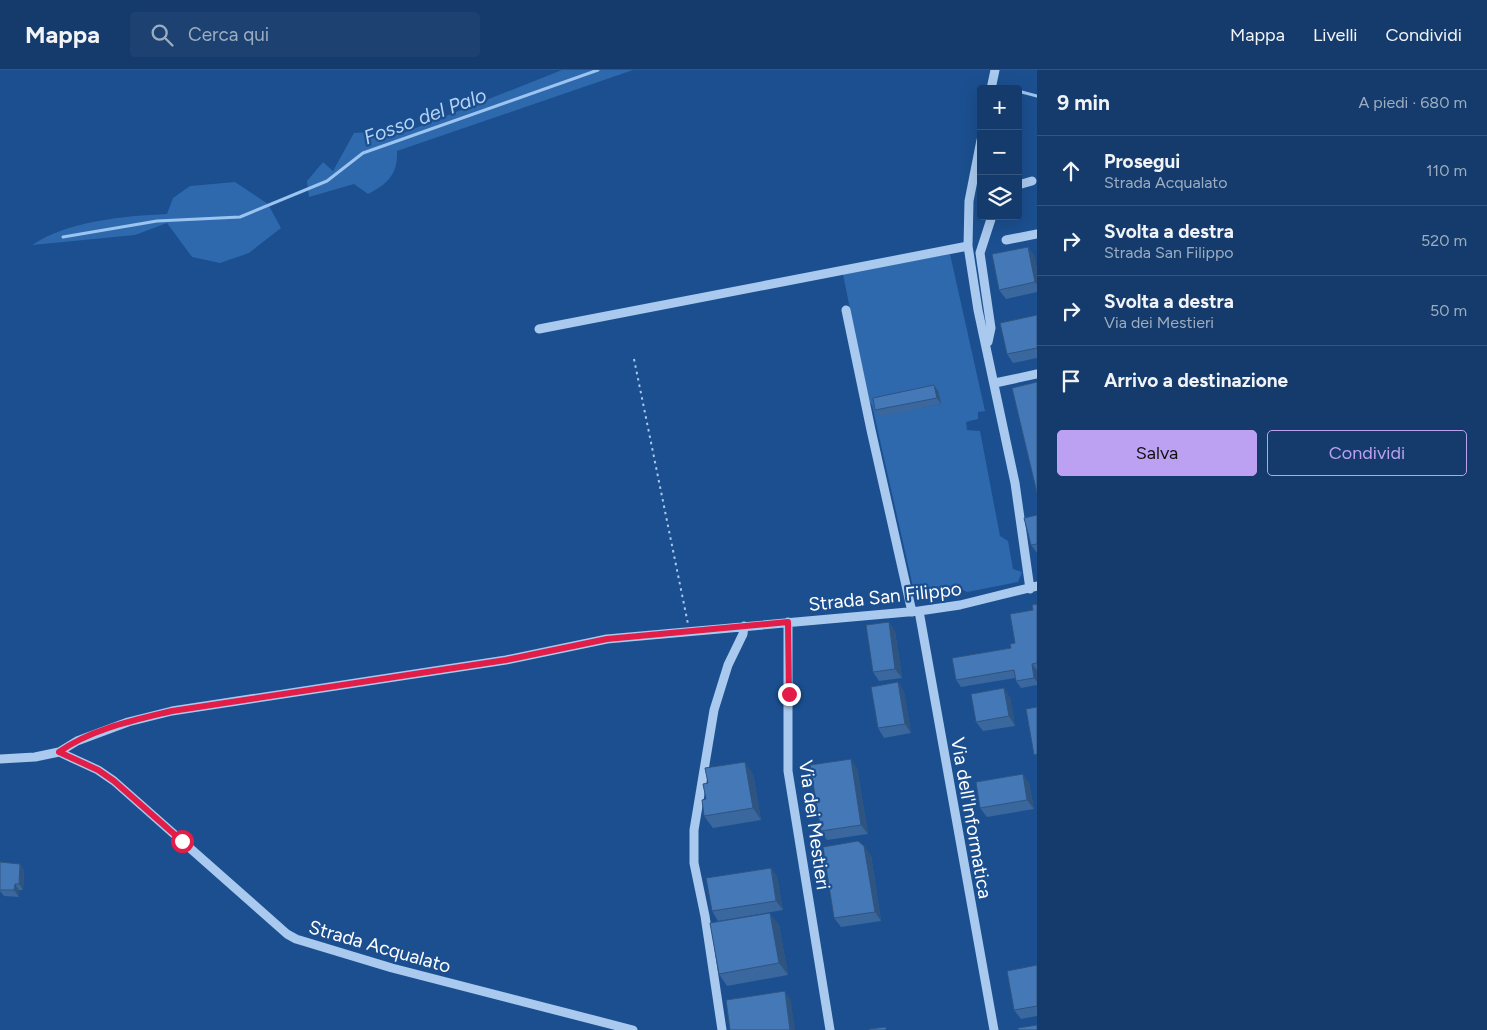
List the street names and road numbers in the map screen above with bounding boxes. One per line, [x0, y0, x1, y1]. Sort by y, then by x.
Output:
street label: Strada San Filippo [807, 577, 963, 616]
street label: Via dell'Informatica [946, 736, 997, 900]
street label: Via dei Mestieri [794, 759, 835, 891]
street label: Strada Acqualato [306, 915, 454, 978]

